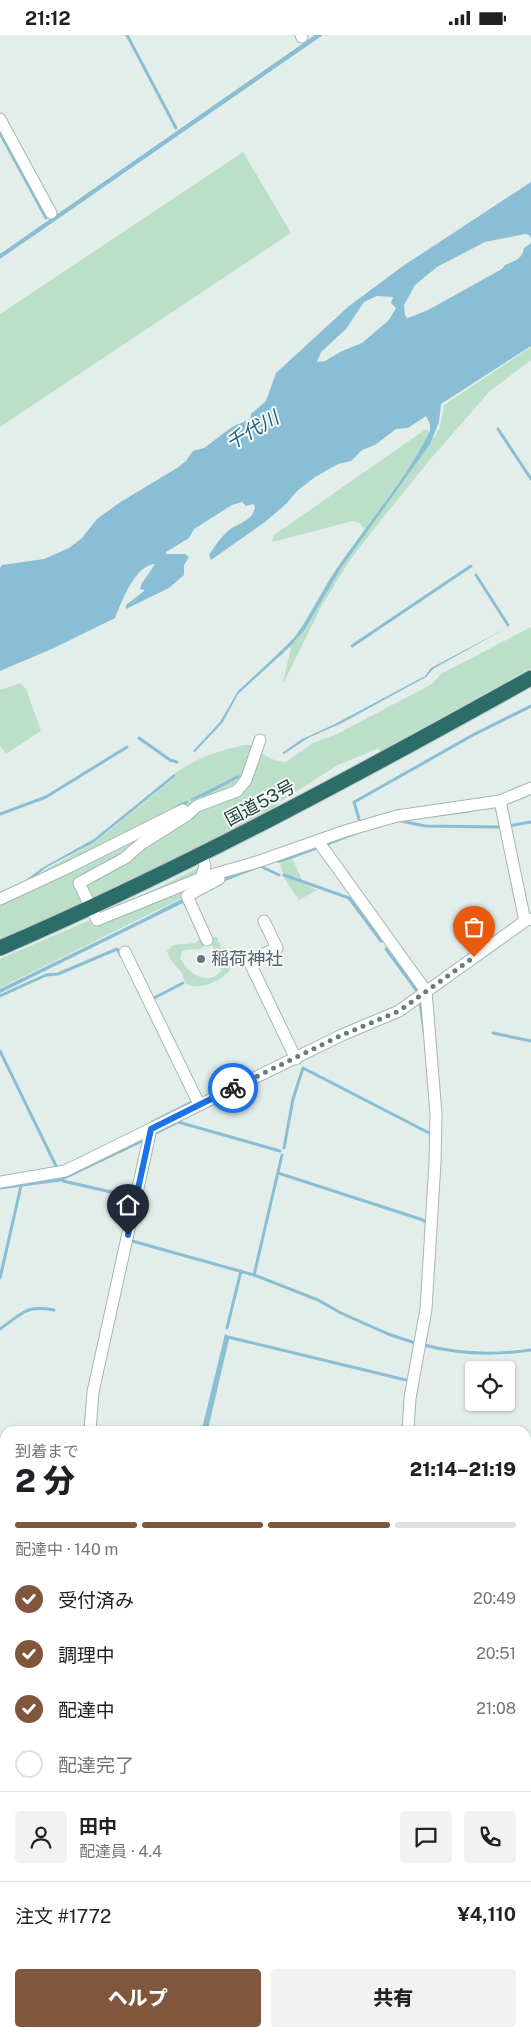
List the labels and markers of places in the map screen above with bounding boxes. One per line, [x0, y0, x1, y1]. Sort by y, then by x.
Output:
pin [453, 906, 495, 957]
place label: 稲荷神社 [211, 948, 283, 969]
marker: 稲荷神社 [195, 953, 207, 965]
pin [107, 1184, 149, 1235]

